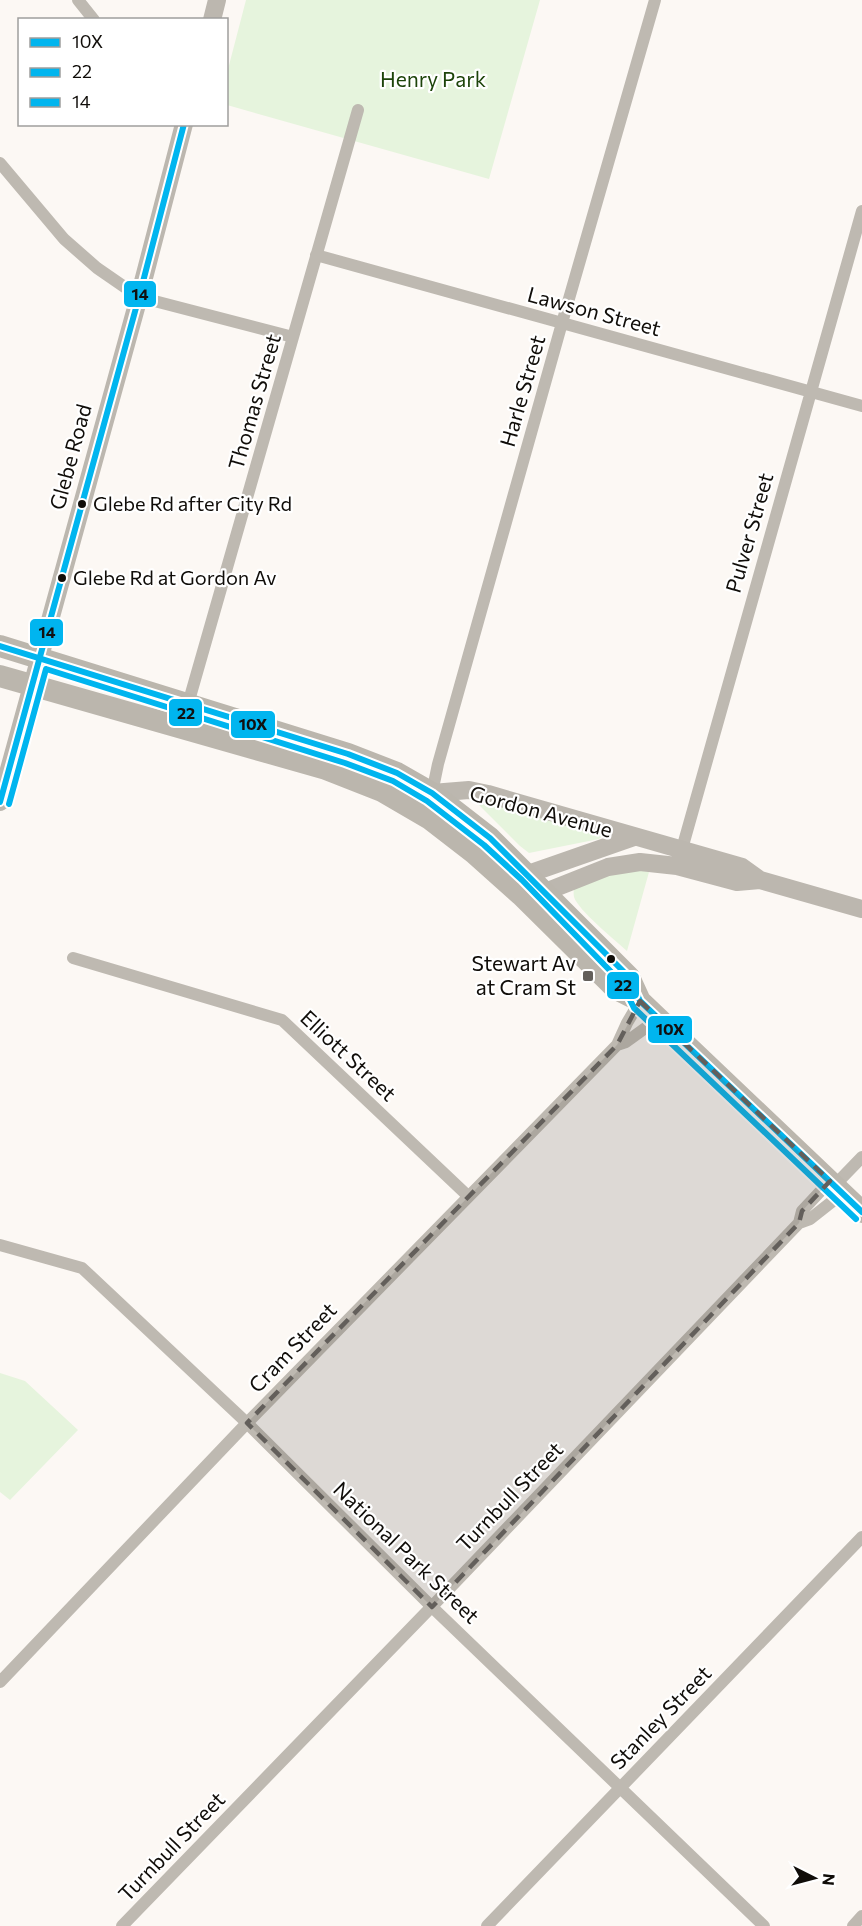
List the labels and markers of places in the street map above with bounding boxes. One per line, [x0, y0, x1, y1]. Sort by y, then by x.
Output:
place label: Glebe Rd after City Rd [93, 491, 292, 515]
marker: Glebe Rd after City Rd [76, 498, 88, 510]
place label: Glebe Rd at Gordon Av [73, 565, 276, 589]
marker: Glebe Rd at Gordon Av [56, 572, 68, 584]
place label: Stewart Av at Cram St [472, 950, 576, 999]
unlabelled marker [605, 953, 617, 965]
marker: Stewart Av at Cram St [581, 969, 595, 983]

